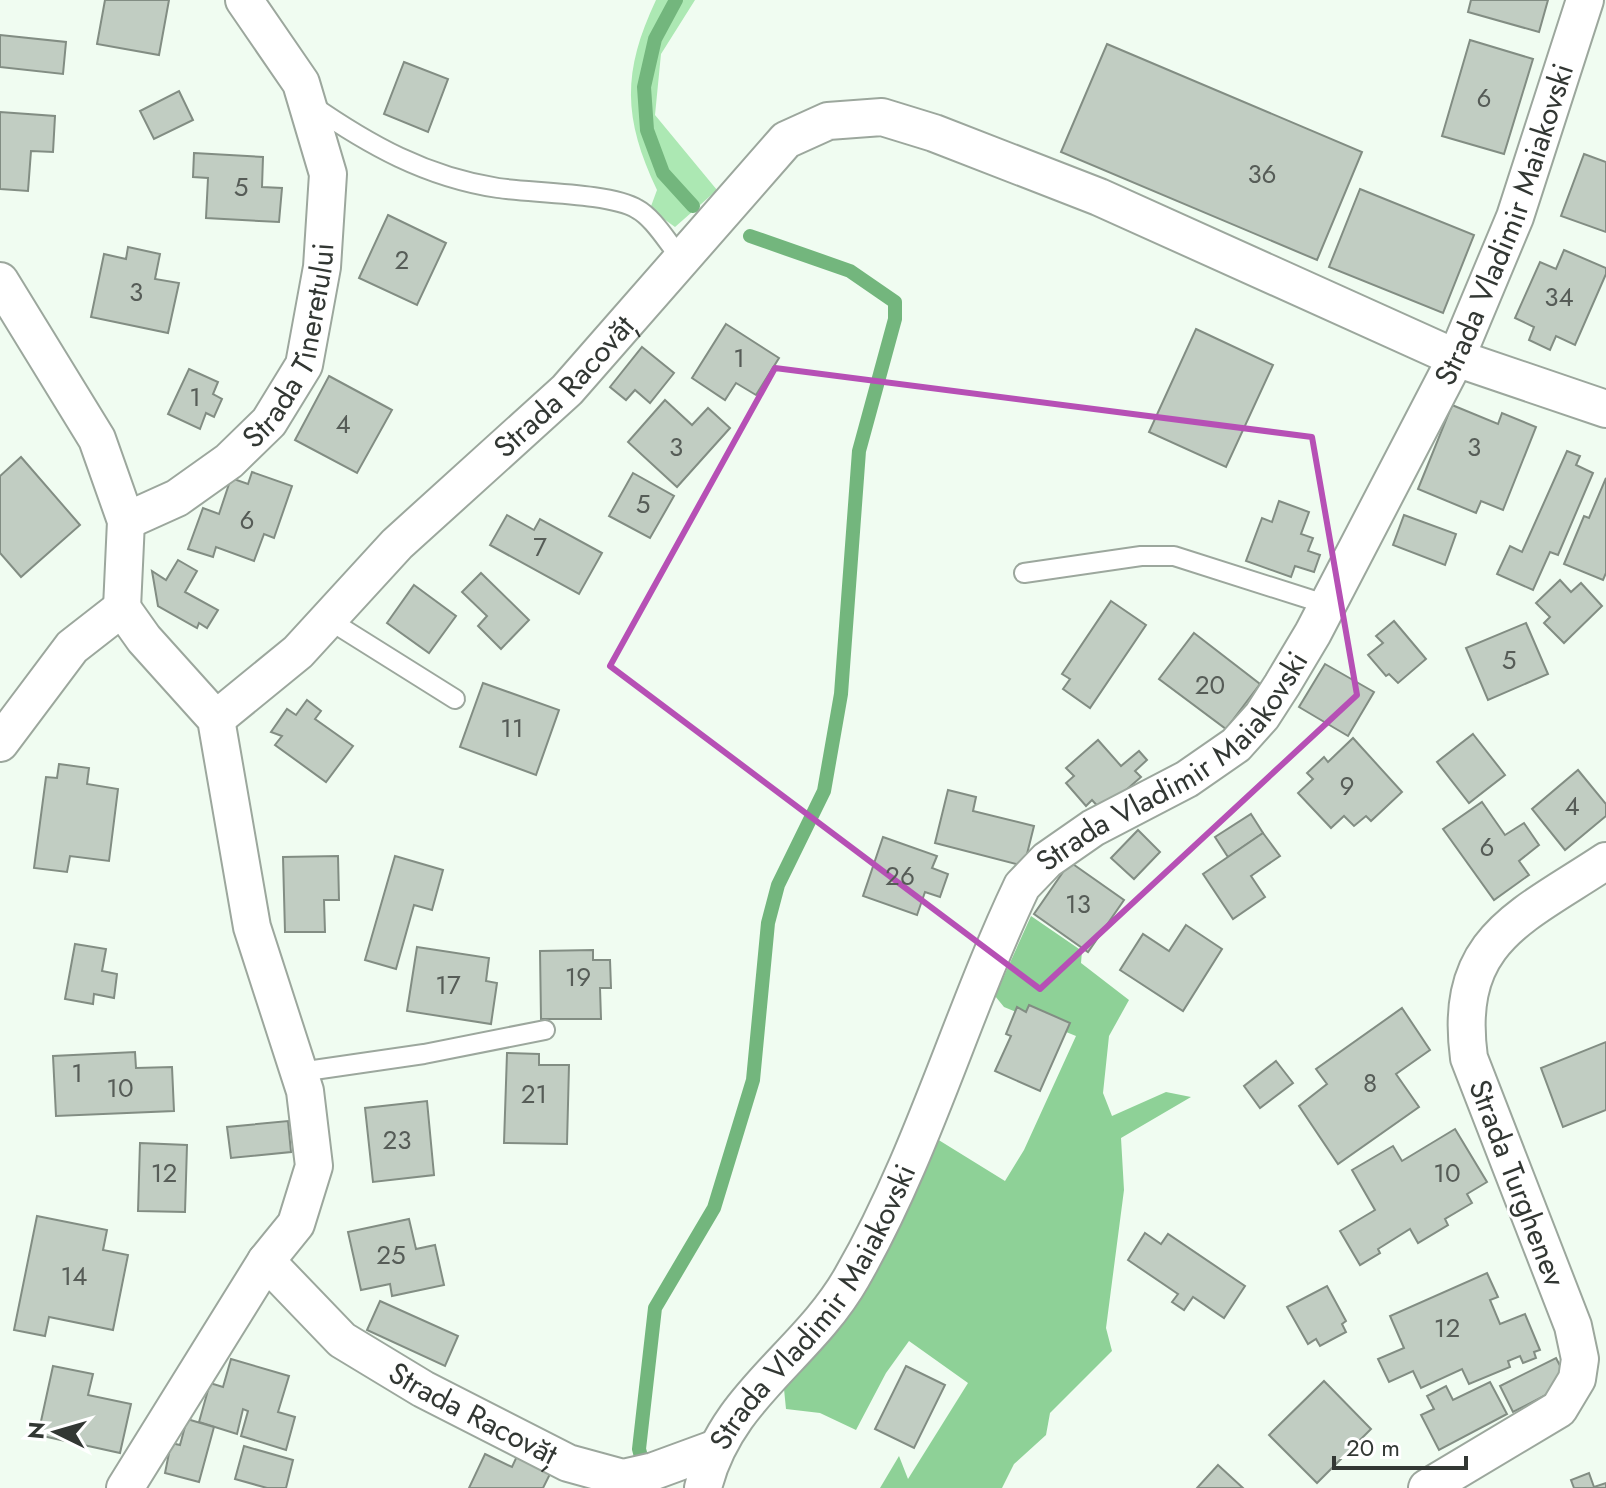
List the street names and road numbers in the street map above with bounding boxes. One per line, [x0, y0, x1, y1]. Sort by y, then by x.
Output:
street label: Strada Vladimir Maiakovski [1423, 58, 1584, 393]
street label: Strada Tineretului [232, 241, 345, 458]
street label: Strada Racovăț [484, 305, 645, 468]
street label: Strada Vladimir Maiakovski [1025, 643, 1318, 881]
street label: Strada Turghenev [1458, 1073, 1577, 1293]
street label: Strada Vladimir Maiakovski [698, 1157, 926, 1457]
street label: Strada Racovăț [380, 1351, 566, 1476]

